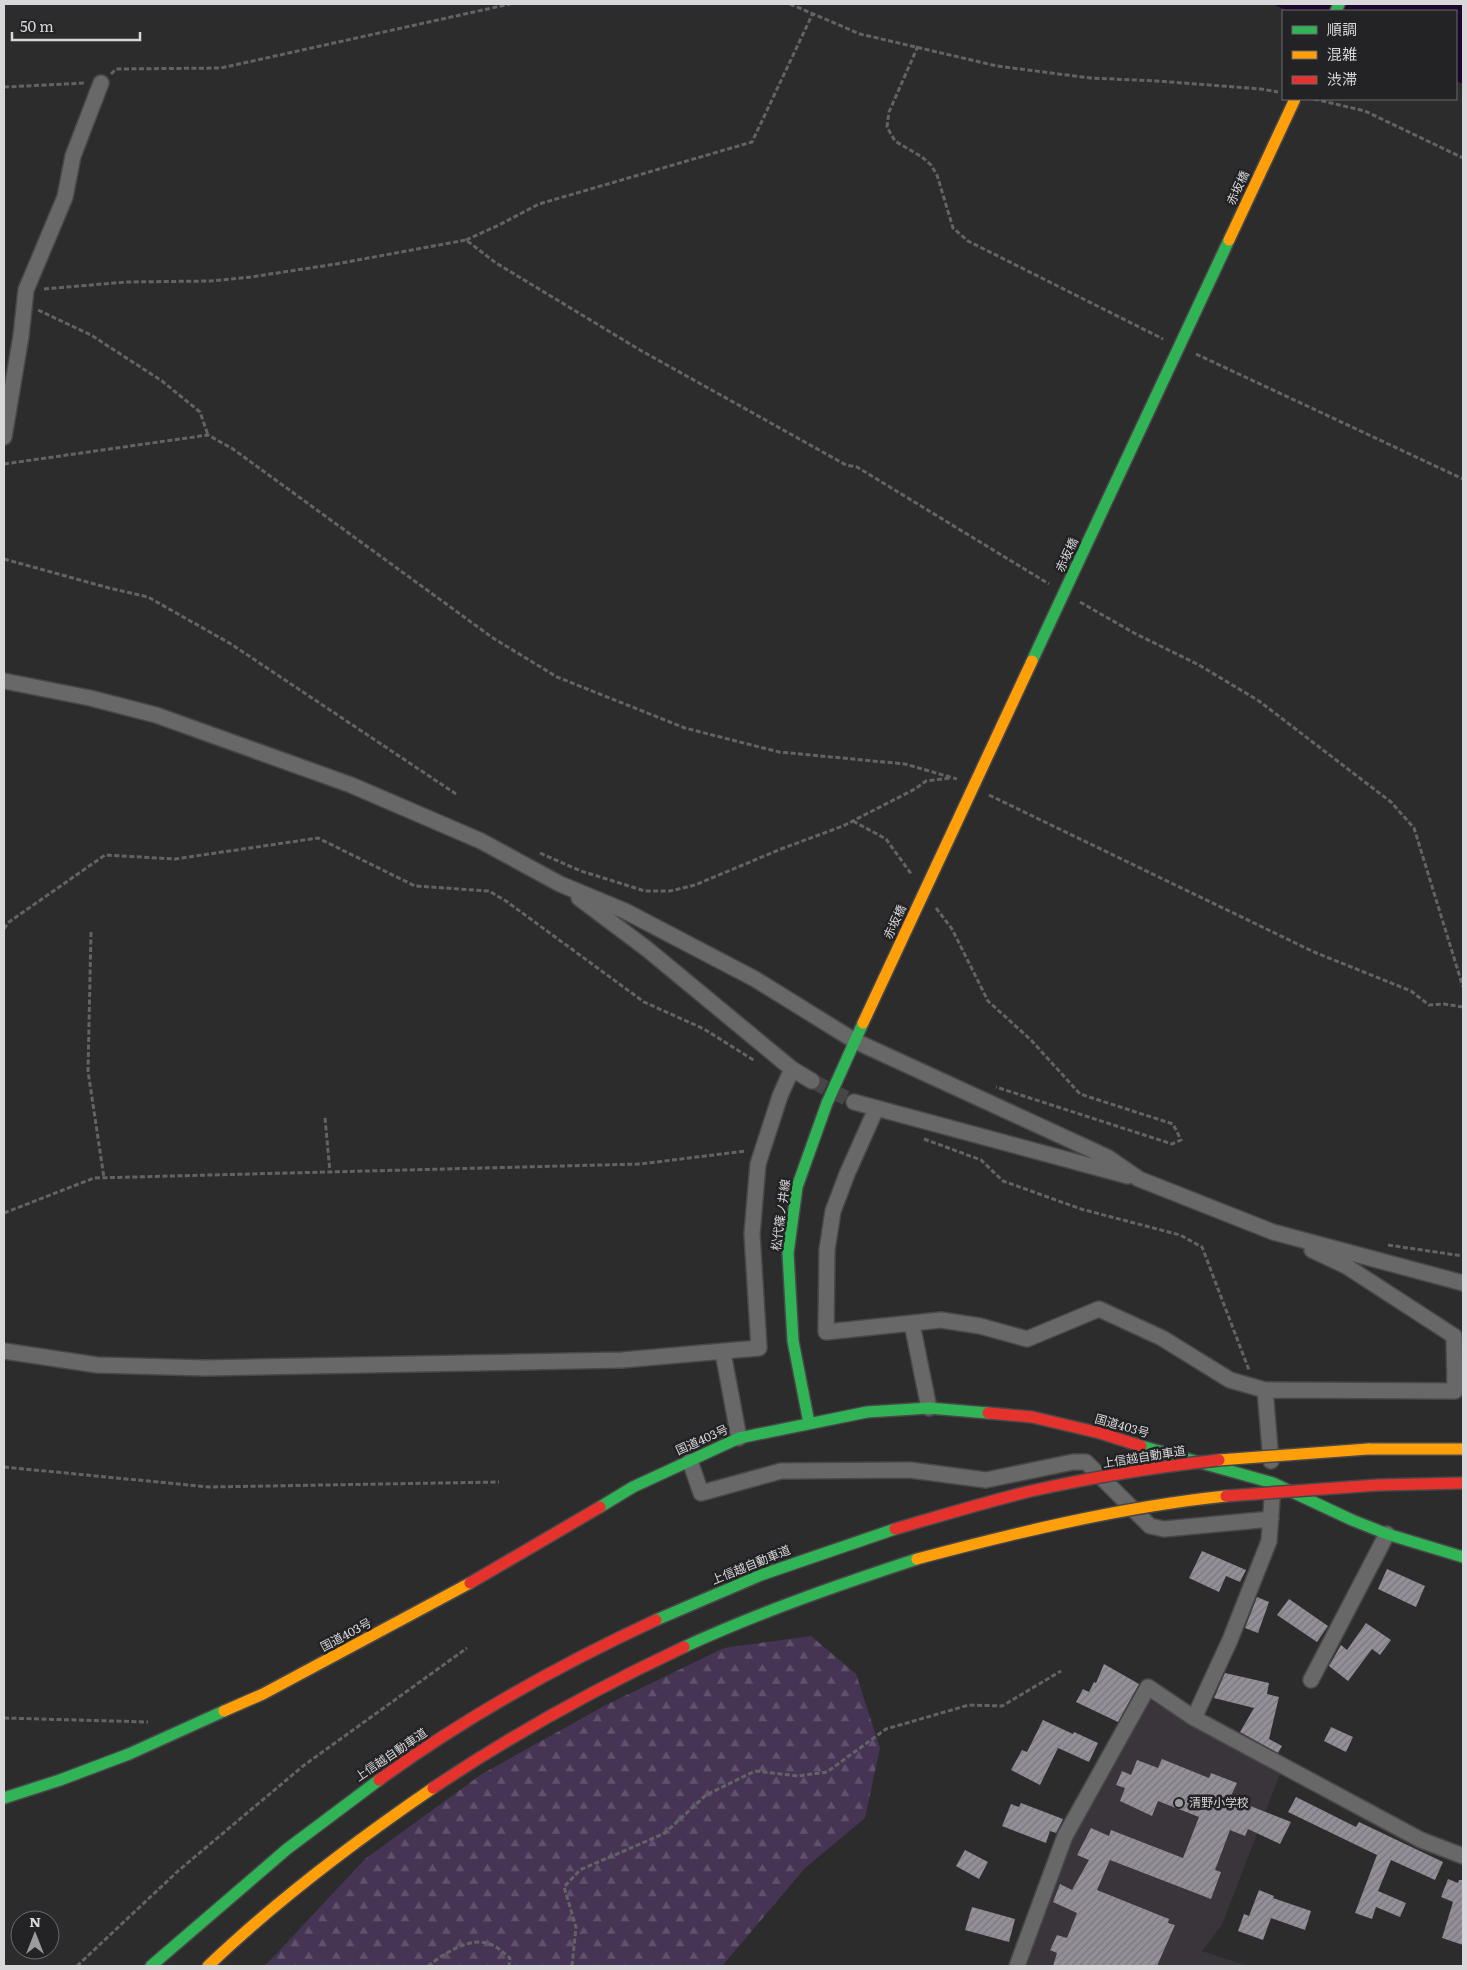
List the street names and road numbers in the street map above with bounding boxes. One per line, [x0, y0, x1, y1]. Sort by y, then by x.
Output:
street label: 赤坂橋 [1221, 167, 1253, 208]
street label: 赤坂橋 [1050, 534, 1082, 575]
street label: 赤坂橋 [878, 901, 910, 942]
street label: 松代篠ノ井線 [766, 1178, 794, 1252]
street label: 国道403号 [1093, 1409, 1152, 1441]
street label: 国道403号 [672, 1420, 731, 1459]
street label: 上信越自動車道 [1101, 1441, 1187, 1471]
street label: 上信越自動車道 [708, 1540, 793, 1588]
street label: 国道403号 [317, 1613, 374, 1655]
street label: 上信越自動車道 [351, 1723, 430, 1785]

